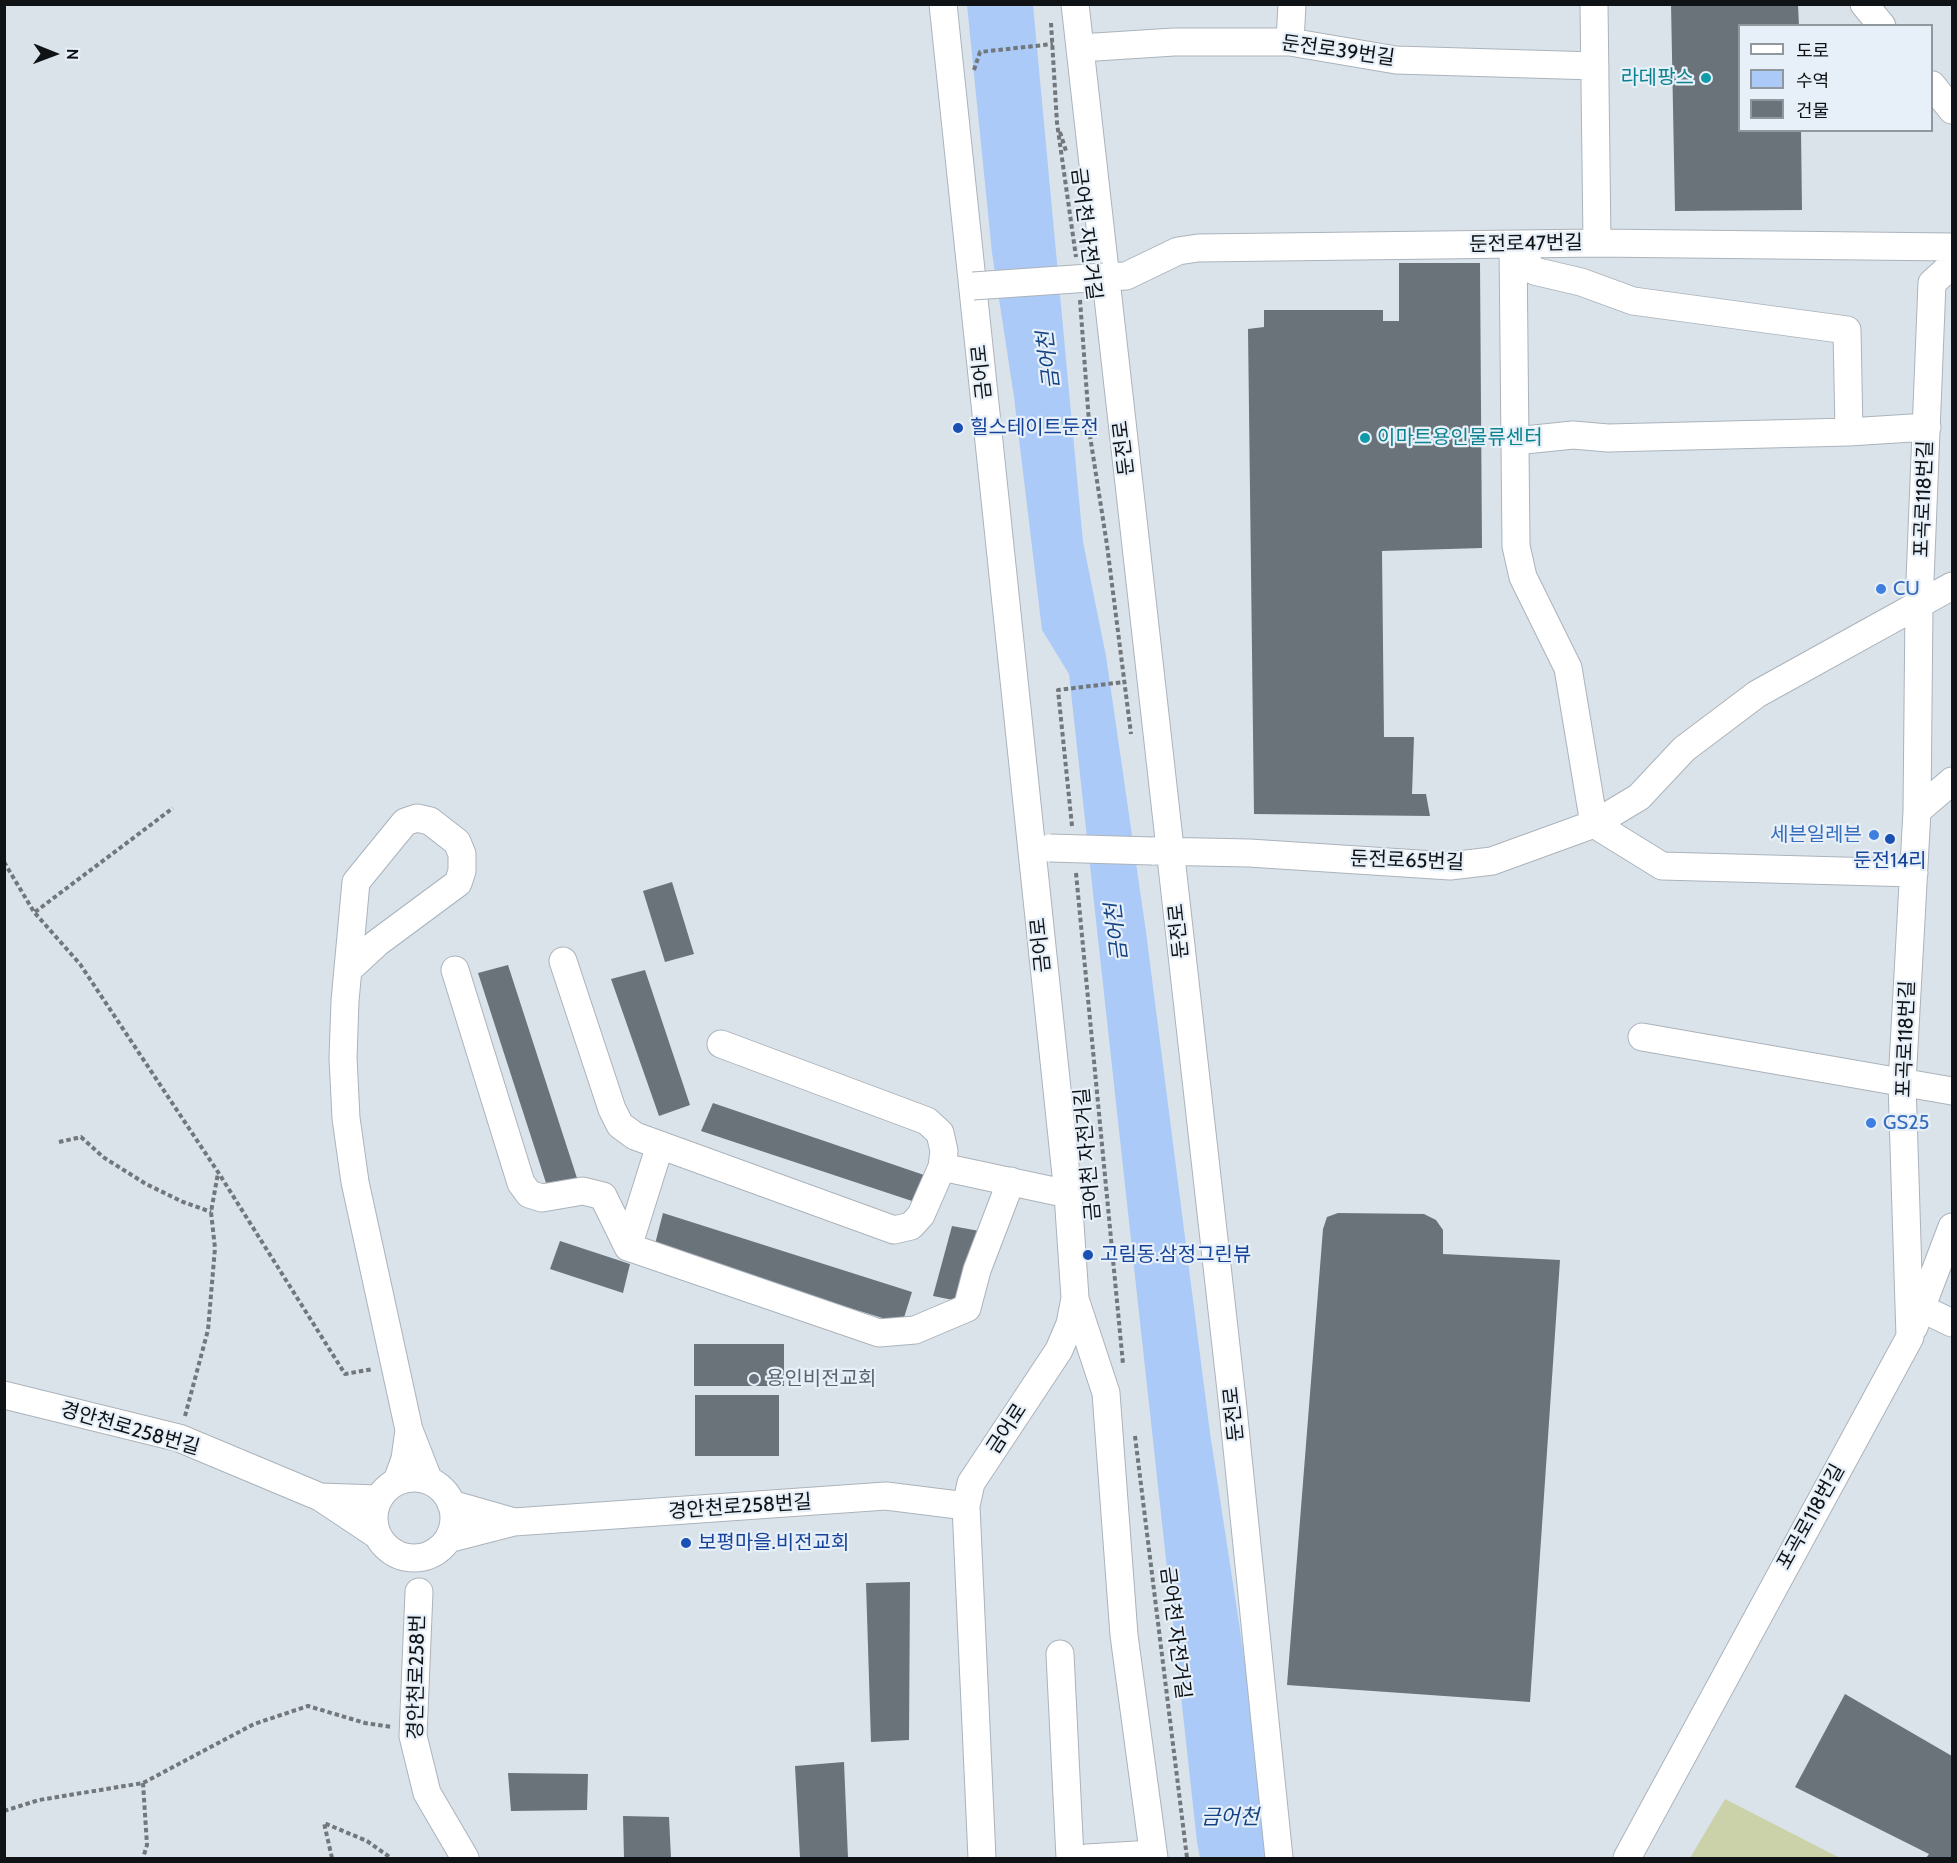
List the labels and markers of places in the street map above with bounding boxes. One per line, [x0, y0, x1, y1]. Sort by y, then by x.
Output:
place label: 라데팡스 [1620, 66, 1694, 90]
marker: 라데팡스 [1699, 71, 1713, 85]
place label: 힐스테이트둔전 [970, 416, 1099, 440]
marker: 힐스테이트둔전 [951, 421, 965, 435]
place label: 이마트용인물류센터 [1377, 426, 1543, 450]
marker: 이마트용인물류센터 [1358, 431, 1372, 445]
place label: CU [1893, 577, 1920, 601]
marker: CU [1874, 582, 1888, 596]
place label: 세븐일레븐 [1770, 823, 1862, 847]
marker: 세븐일레븐 [1867, 828, 1881, 842]
marker: 둔전14리 [1883, 832, 1897, 846]
place label: 둔전14리 [1853, 849, 1927, 873]
place label: GS25 [1883, 1111, 1929, 1135]
marker: GS25 [1864, 1116, 1878, 1130]
place label: 고림동.삼정그린뷰 [1100, 1243, 1251, 1267]
marker: 고림동.삼정그린뷰 [1081, 1248, 1095, 1262]
place label: 용인비전교회 [766, 1367, 876, 1391]
marker: 용인비전교회 [747, 1372, 761, 1386]
place label: 보평마을.비전교회 [698, 1531, 849, 1555]
marker: 보평마을.비전교회 [679, 1536, 693, 1550]

